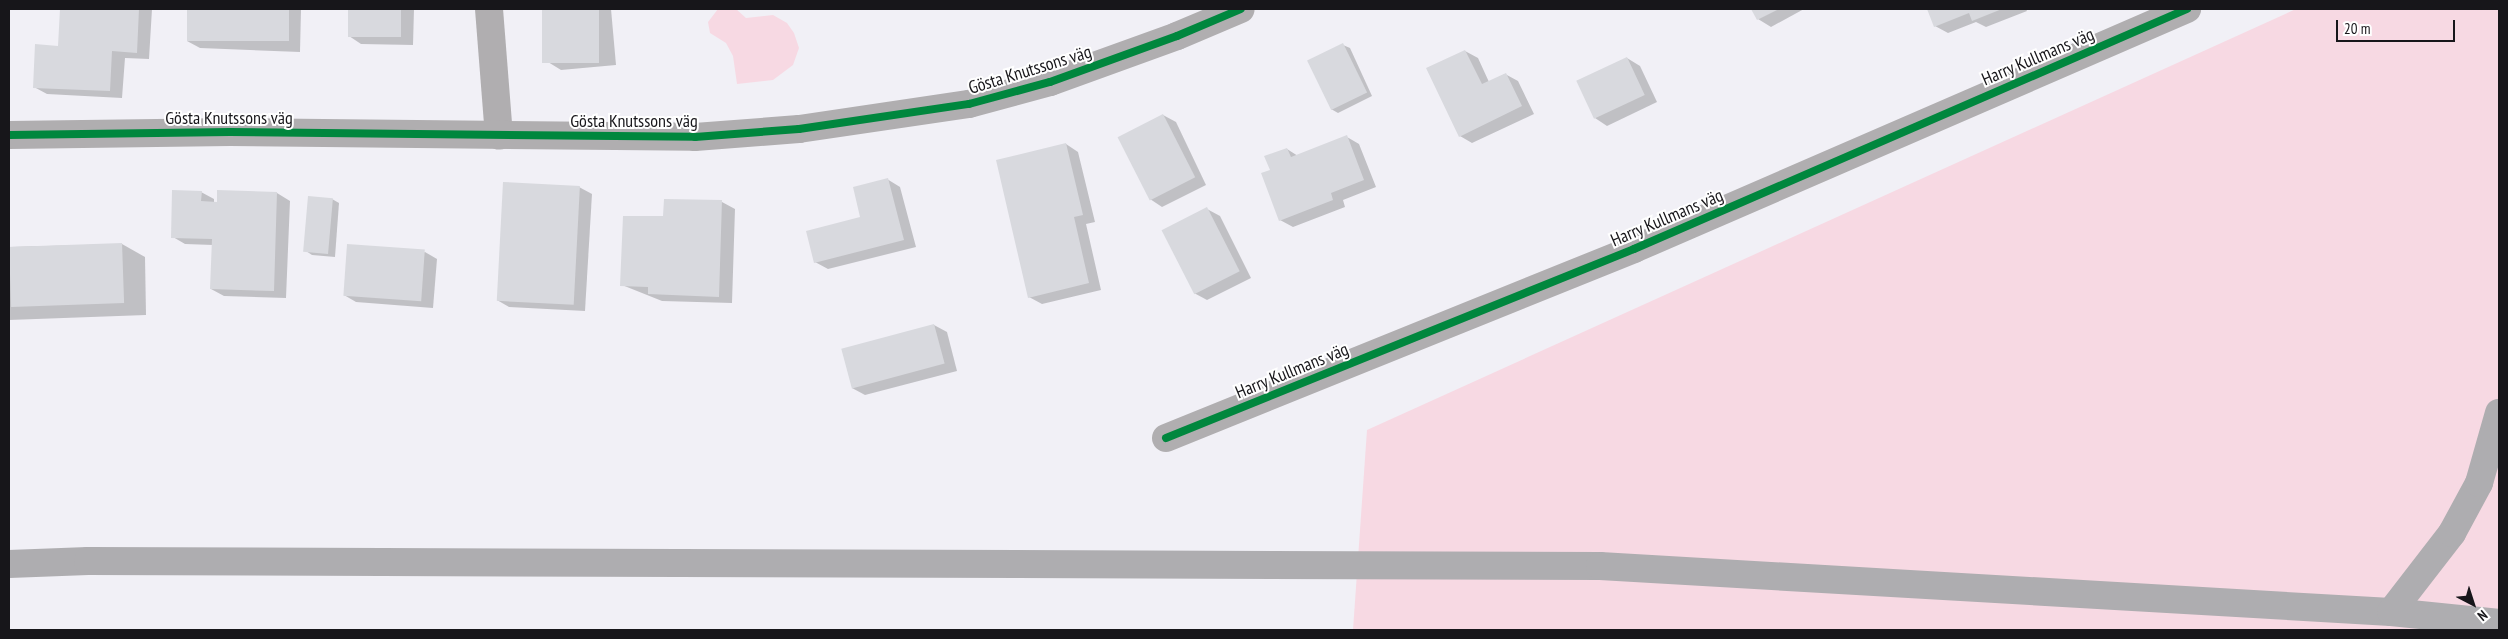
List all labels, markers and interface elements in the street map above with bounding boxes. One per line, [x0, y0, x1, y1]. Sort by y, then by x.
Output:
scale bar [2338, 10, 2457, 42]
text: 20 m [2344, 19, 2370, 38]
street label: Harry Kullmans väg [1978, 23, 2098, 91]
street label: Gösta Knutssons väg [966, 41, 1094, 99]
street label: Gösta Knutssons väg [165, 107, 293, 129]
street label: Gösta Knutssons väg [570, 110, 698, 132]
street label: Harry Kullmans väg [1607, 184, 1727, 252]
street label: Harry Kullmans väg [1232, 338, 1352, 404]
north arrow [2448, 579, 2498, 629]
text: N [2474, 606, 2491, 625]

